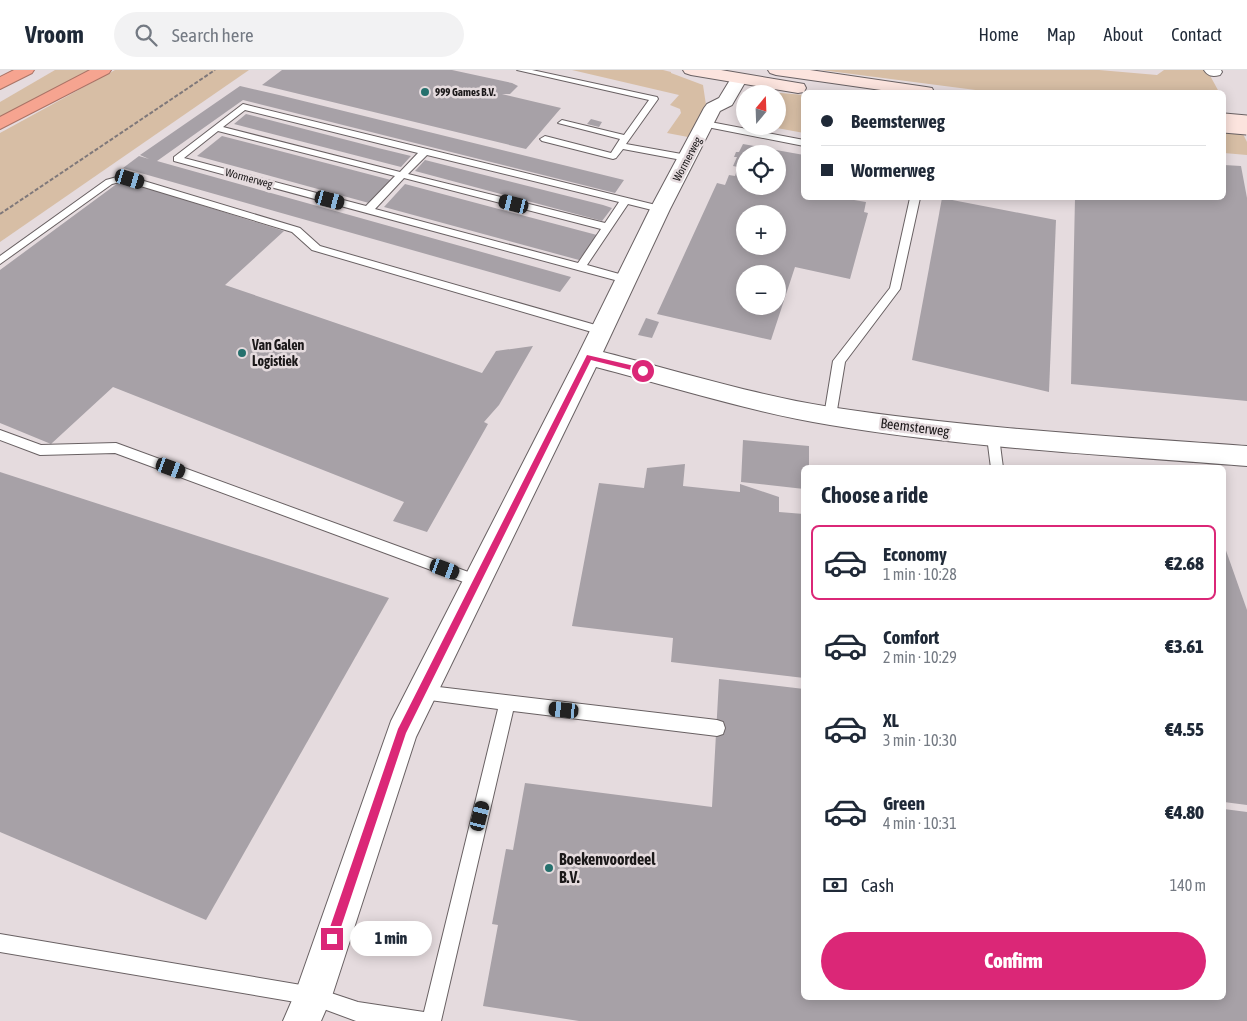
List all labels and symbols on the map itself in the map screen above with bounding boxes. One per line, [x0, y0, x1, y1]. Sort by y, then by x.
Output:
north arrow [736, 85, 786, 135]
marker: 999 Games B.V. [419, 86, 431, 98]
place label: 999 Games B.V. [435, 86, 495, 98]
street label: Wormerweg [670, 135, 704, 183]
street label: Wormerweg [224, 166, 274, 190]
car [113, 167, 146, 191]
car [313, 189, 346, 211]
car [497, 193, 530, 215]
place label: Van Galen Logistiek [251, 337, 305, 369]
marker: Van Galen Logistiek [236, 347, 248, 359]
route start [632, 360, 654, 382]
street label: Beemsterweg [880, 415, 950, 439]
car [154, 456, 187, 480]
car [428, 557, 461, 581]
car [548, 701, 579, 719]
car [469, 800, 490, 832]
place label: Boekenvoordeel B.V. [559, 850, 656, 886]
marker: Boekenvoordeel B.V. [543, 862, 555, 874]
callout: 1 min [350, 922, 432, 956]
route end [321, 928, 343, 950]

